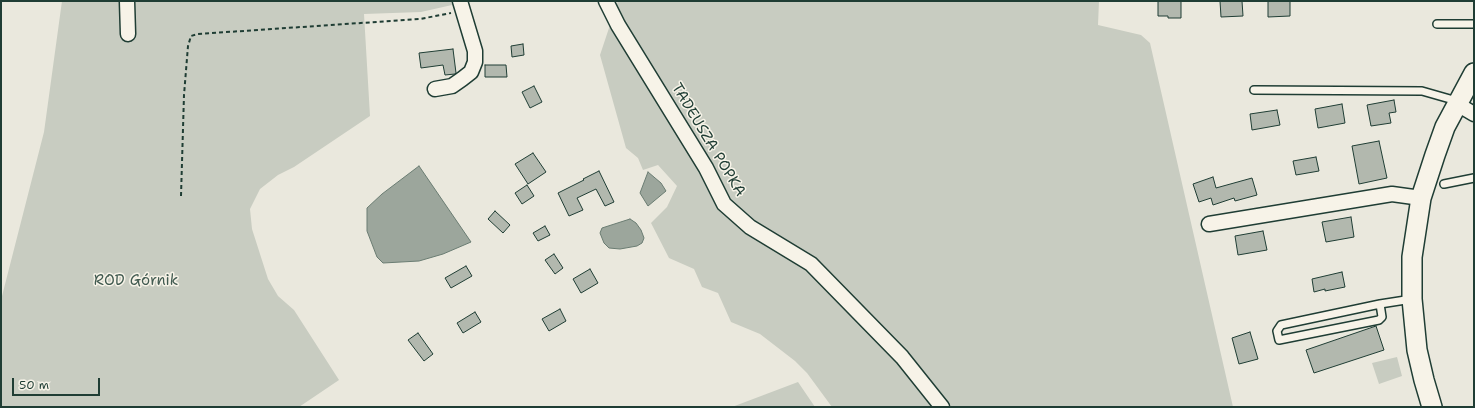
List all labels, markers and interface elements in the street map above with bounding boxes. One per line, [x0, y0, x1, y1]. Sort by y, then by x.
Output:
street label: TADEUSZA POPKA [667, 80, 749, 200]
park label: ROD Górnik [94, 272, 178, 290]
scale bar [14, 370, 102, 396]
text: 50 m [19, 377, 49, 393]

